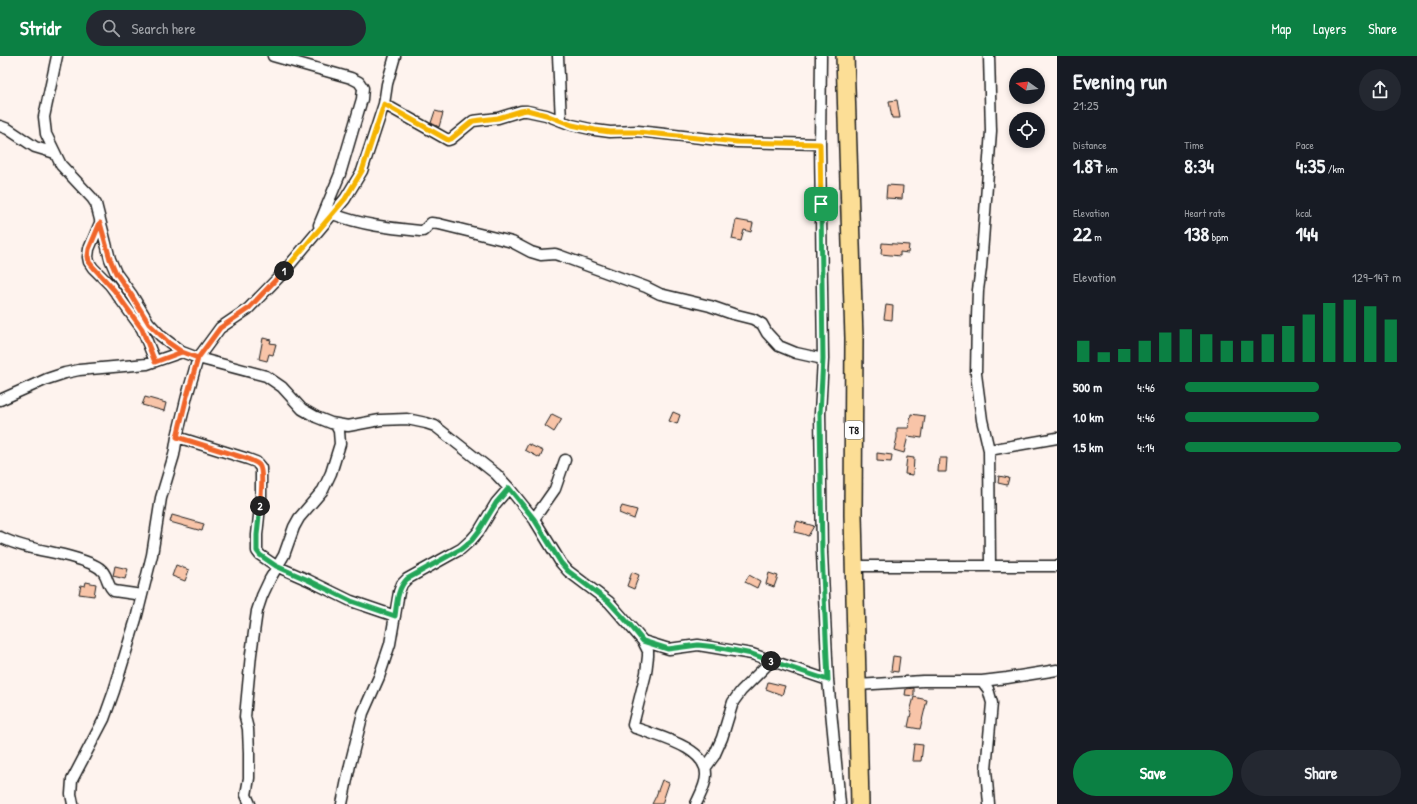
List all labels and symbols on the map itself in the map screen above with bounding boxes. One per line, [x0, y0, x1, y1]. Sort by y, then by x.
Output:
north arrow [1009, 68, 1045, 104]
pin [804, 187, 838, 221]
pin: 1 [274, 261, 294, 281]
road number: T8 [845, 421, 863, 439]
pin: 2 [250, 496, 270, 516]
pin: 3 [761, 651, 781, 671]

